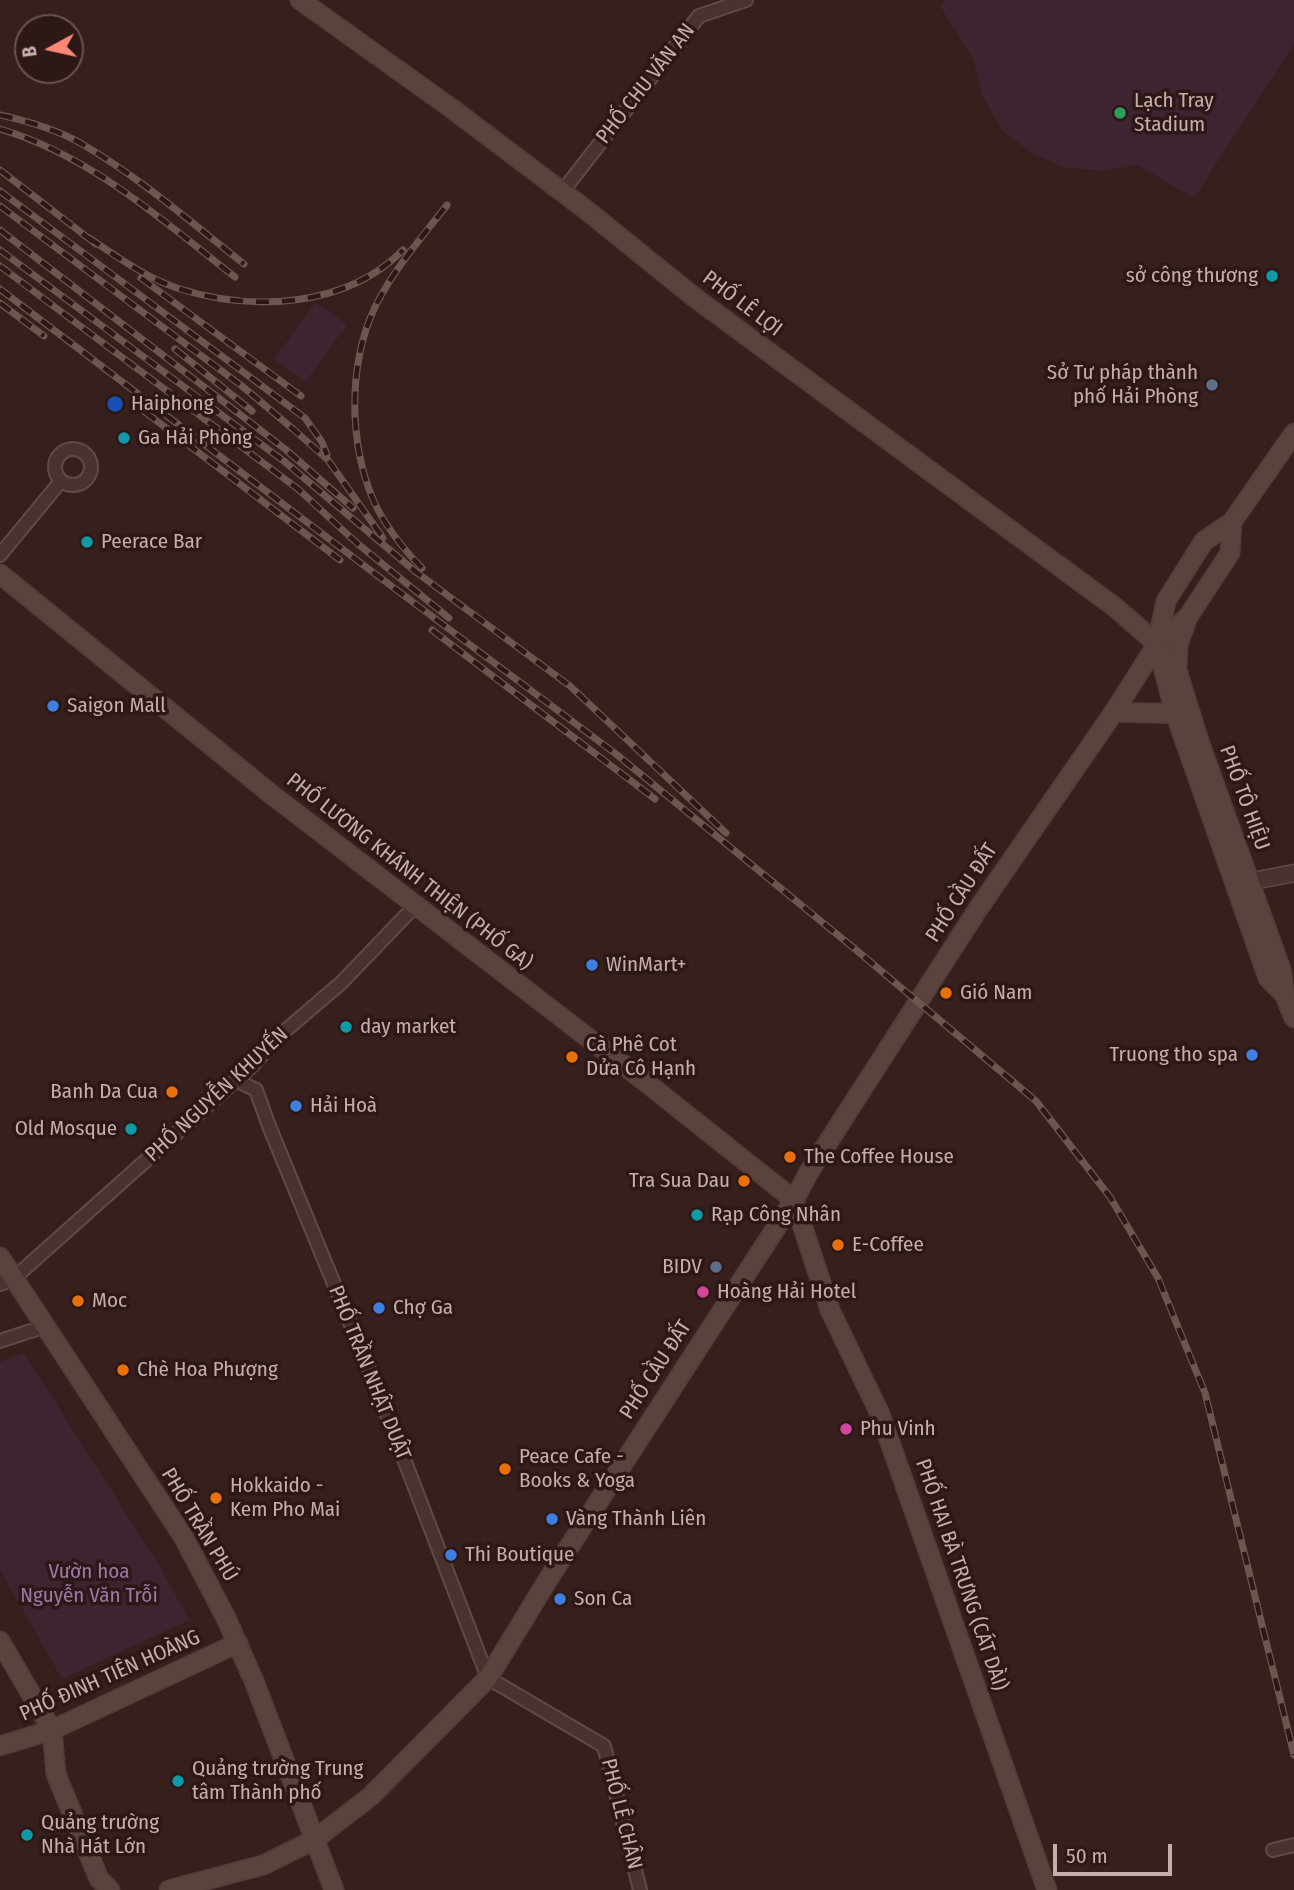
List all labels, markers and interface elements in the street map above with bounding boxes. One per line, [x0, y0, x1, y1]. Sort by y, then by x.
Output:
north arrow [14, 14, 84, 84]
street label: PHỐ CHU VĂN AN [591, 19, 701, 149]
text: B [18, 45, 42, 59]
place label: Lạch Tray Stadium [1134, 88, 1214, 138]
marker: Lạch Tray Stadium [1112, 105, 1128, 121]
place label: sở công thương [1126, 263, 1258, 289]
street label: PHỐ LÊ LỢI [697, 266, 787, 342]
marker: sở công thương [1264, 268, 1280, 284]
place label: Sở Tư pháp thành phố Hải Phòng [1047, 360, 1198, 410]
marker: Sở Tư pháp thành phố Hải Phòng [1204, 377, 1220, 393]
place label: Haiphong [131, 391, 214, 417]
marker: Haiphong [105, 394, 125, 414]
place label: Ga Hải Phòng [138, 425, 252, 451]
marker: Ga Hải Phòng [116, 430, 132, 446]
place label: Peerace Bar [101, 529, 202, 555]
marker: Peerace Bar [79, 534, 95, 550]
place label: Saigon Mall [67, 693, 166, 719]
marker: Saigon Mall [45, 698, 61, 714]
street label: PHỐ TÔ HIỆU [1213, 742, 1275, 854]
street label: PHỐ LƯƠNG KHÁNH THIỆN (PHỐ GA) [281, 768, 537, 976]
street label: PHỐ CẦU ĐẤT [921, 839, 1003, 947]
place label: WinMart+ [606, 952, 686, 978]
marker: WinMart+ [584, 957, 600, 973]
place label: Gió Nam [960, 980, 1032, 1006]
marker: Gió Nam [938, 985, 954, 1001]
place label: day market [360, 1014, 456, 1040]
marker: day market [338, 1019, 354, 1035]
street label: PHỐ NGUYỄN KHUYẾN [140, 1022, 294, 1168]
place label: Cà Phê Cot Dửa Cô Hạnh [586, 1032, 696, 1082]
place label: Truong tho spa [1110, 1042, 1238, 1068]
marker: Truong tho spa [1244, 1047, 1260, 1063]
marker: Cà Phê Cot Dửa Cô Hạnh [564, 1049, 580, 1065]
place label: Banh Da Cua [50, 1079, 158, 1105]
marker: Banh Da Cua [164, 1084, 180, 1100]
place label: Hải Hoà [310, 1093, 377, 1119]
marker: Hải Hoà [288, 1098, 304, 1114]
place label: Old Mosque [15, 1116, 117, 1142]
marker: Old Mosque [123, 1121, 139, 1137]
place label: The Coffee House [804, 1144, 954, 1170]
marker: The Coffee House [782, 1149, 798, 1165]
place label: Tra Sua Dau [629, 1168, 730, 1194]
marker: Tra Sua Dau [736, 1173, 752, 1189]
place label: Rạp Công Nhân [711, 1202, 841, 1228]
marker: Rạp Công Nhân [689, 1207, 705, 1223]
place label: E-Coffee [852, 1232, 924, 1258]
marker: E-Coffee [830, 1237, 846, 1253]
place label: BIDV [662, 1254, 702, 1280]
marker: BIDV [708, 1259, 724, 1275]
place label: Hoàng Hải Hotel [717, 1279, 856, 1305]
street label: PHỐ TRẦN NHẬT DUẬT [322, 1282, 416, 1464]
marker: Hoàng Hải Hotel [695, 1284, 711, 1300]
place label: Moc [92, 1288, 127, 1314]
marker: Moc [70, 1293, 86, 1309]
place label: Chợ Ga [393, 1295, 453, 1321]
marker: Chợ Ga [371, 1300, 387, 1316]
street label: PHỐ CẦU ĐẤT [615, 1316, 697, 1424]
place label: Chè Hoa Phượng [137, 1357, 278, 1383]
marker: Chè Hoa Phượng [115, 1362, 131, 1378]
place label: Phu Vinh [860, 1416, 936, 1442]
marker: Phu Vinh [838, 1421, 854, 1437]
place label: Peace Cafe - Books & Yoga [519, 1444, 635, 1494]
street label: PHỐ HAI BÀ TRƯNG (CÁT DÀI) [909, 1456, 1013, 1694]
marker: Peace Cafe - Books & Yoga [497, 1461, 513, 1477]
street label: PHỐ TRẦN PHÚ [155, 1464, 243, 1586]
place label: Hokkaido - Kem Pho Mai [230, 1473, 340, 1523]
marker: Hokkaido - Kem Pho Mai [208, 1490, 224, 1506]
place label: Vàng Thành Liên [566, 1506, 706, 1532]
marker: Vàng Thành Liên [544, 1511, 560, 1527]
place label: Thi Boutique [465, 1542, 574, 1568]
marker: Thi Boutique [443, 1547, 459, 1563]
park label: Vườn hoa Nguyễn Văn Trỗi [20, 1559, 158, 1609]
place label: Son Ca [574, 1586, 632, 1612]
marker: Son Ca [552, 1591, 568, 1607]
street label: PHỐ ĐINH TIÊN HOÀNG [16, 1625, 204, 1727]
place label: Quảng trường Trung tâm Thành phố [192, 1756, 363, 1806]
street label: PHỐ LÊ CHÂN [595, 1756, 647, 1872]
marker: Quảng trường Trung tâm Thành phố [170, 1773, 186, 1789]
place label: Quảng trường Nhà Hát Lớn [41, 1810, 159, 1860]
marker: Quảng trường Nhà Hát Lớn [19, 1827, 35, 1843]
scale bar [1056, 1830, 1175, 1874]
text: 50 m [1066, 1843, 1108, 1869]

